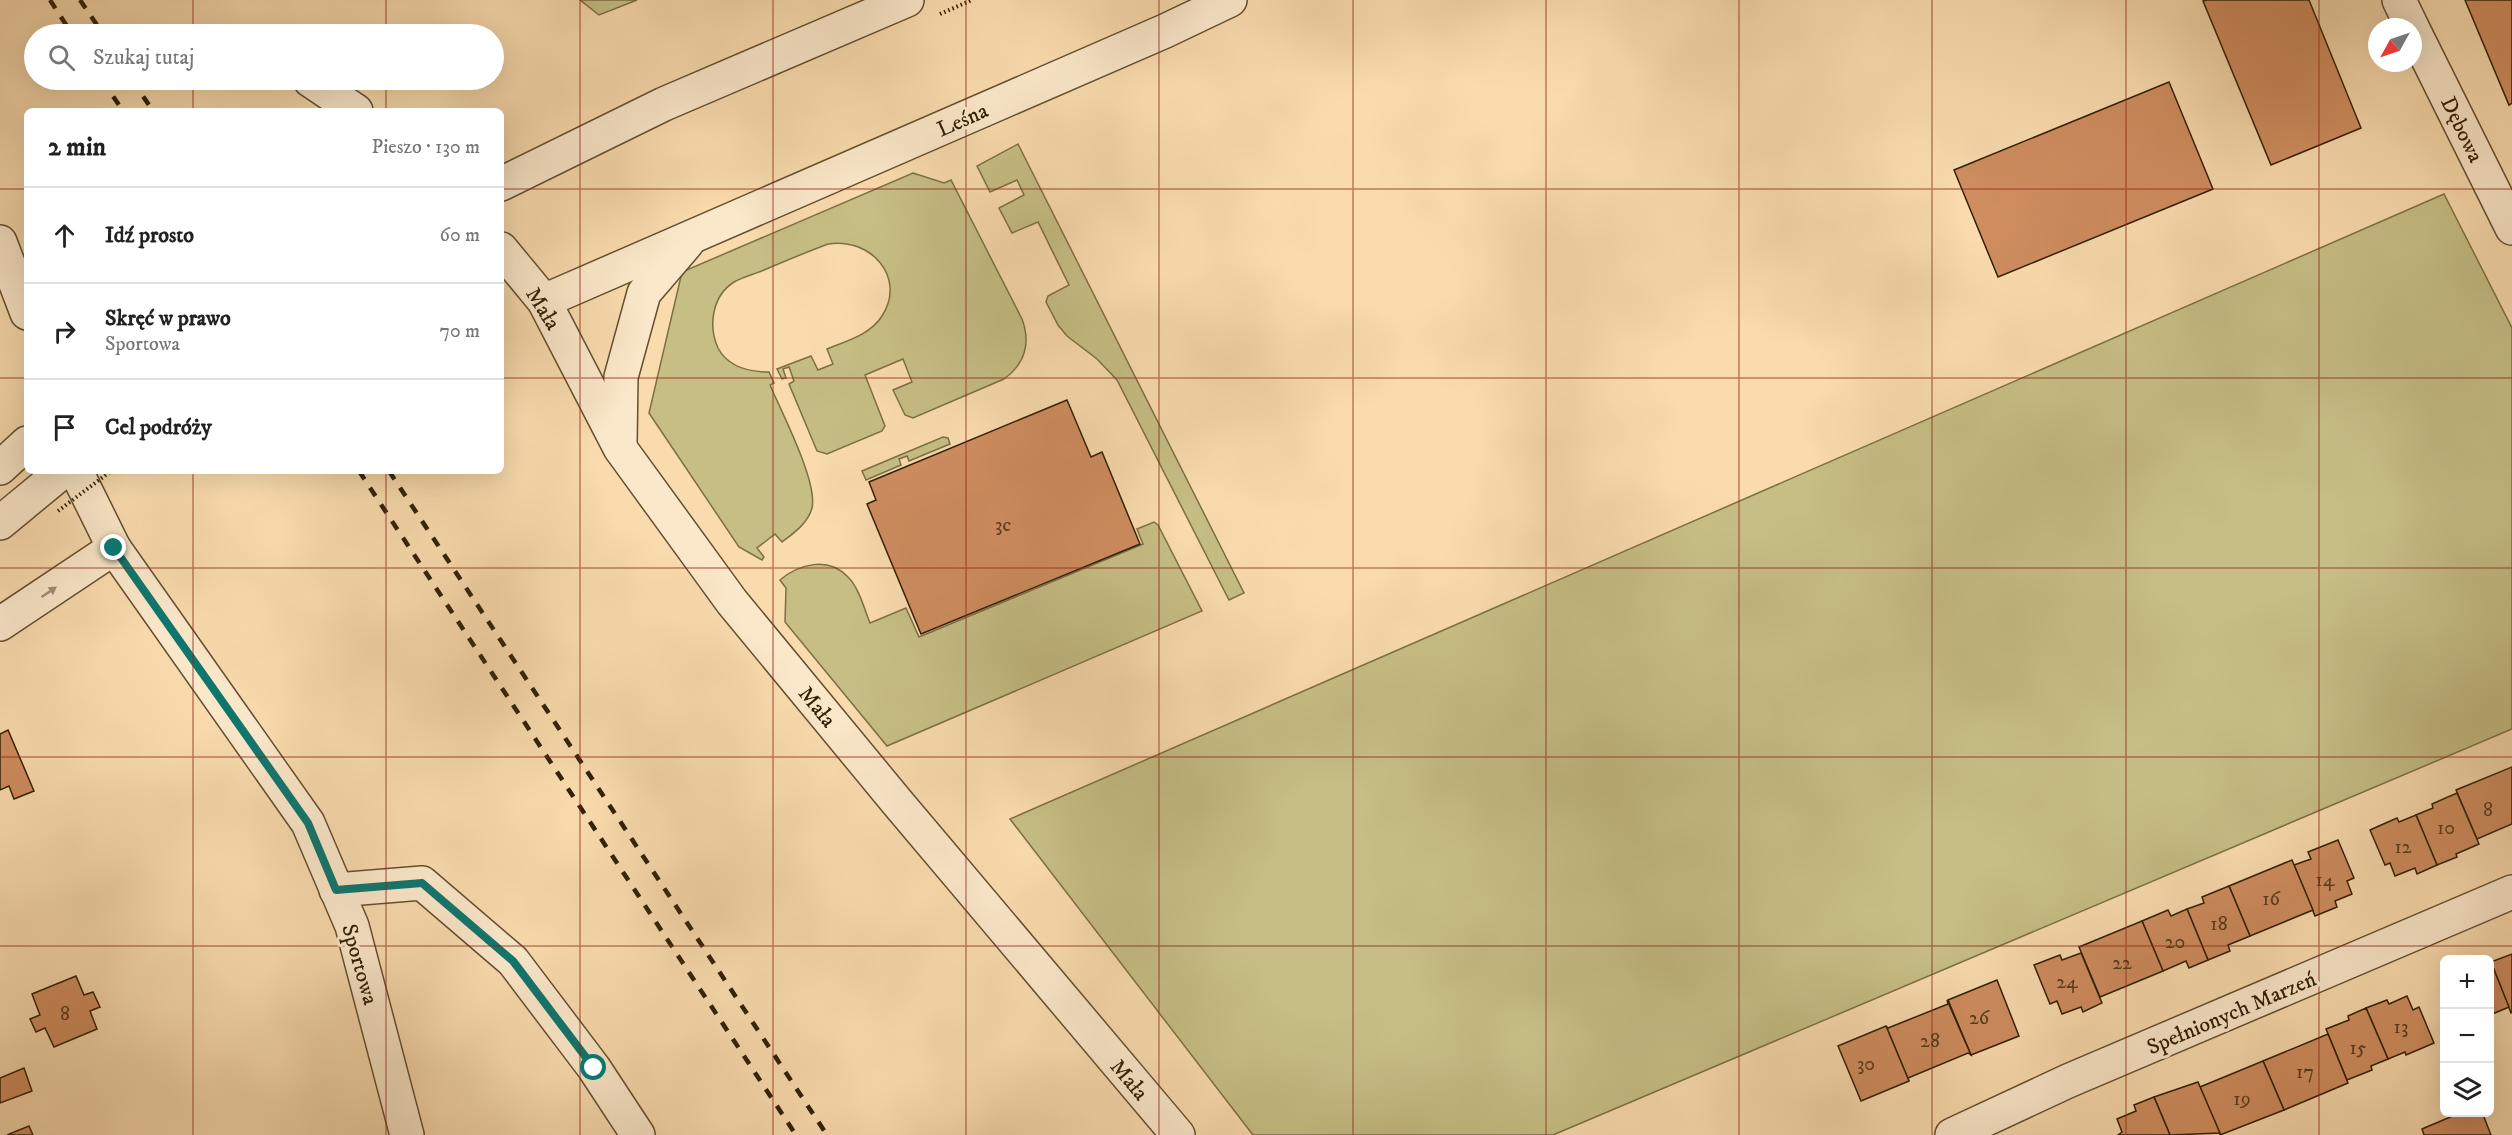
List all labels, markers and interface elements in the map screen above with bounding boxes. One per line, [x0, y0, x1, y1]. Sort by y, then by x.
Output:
north arrow [2368, 18, 2422, 72]
search box [24, 24, 504, 90]
icon: search [45, 41, 78, 74]
text: Szukaj tutaj [93, 44, 194, 71]
street label: Dębowa [2434, 92, 2489, 168]
street label: Leśna [933, 97, 993, 144]
text: 2 min [48, 131, 106, 164]
text: Pieszo · 130 m [372, 135, 480, 160]
icon: ahead [48, 219, 81, 252]
text: Idź prosto [105, 222, 194, 249]
text: 60 m [440, 223, 480, 248]
street label: Mała [519, 282, 567, 336]
text: Skręć w prawo [105, 305, 231, 332]
icon: right [48, 315, 81, 348]
text: 70 m [439, 319, 480, 344]
text: Sportowa [105, 332, 180, 357]
icon: arrive [48, 411, 81, 444]
text: Cel podróży [105, 414, 212, 441]
house number: 3c [995, 513, 1011, 538]
route end [100, 534, 126, 560]
one-way arrow [40, 586, 56, 598]
street label: Mała [792, 681, 842, 734]
house number: 8 [2483, 798, 2493, 823]
house number: 10 [2437, 816, 2455, 841]
house number: 12 [2394, 835, 2412, 860]
house number: 14 [2316, 868, 2335, 893]
house number: 16 [2262, 887, 2280, 912]
house number: 18 [2210, 912, 2228, 937]
street label: Sportowa [335, 921, 384, 1008]
house number: 20 [2165, 930, 2185, 955]
house number: 22 [2112, 951, 2132, 976]
map controls [2440, 955, 2494, 1117]
button: + [2440, 955, 2494, 1009]
street label: Spełnionych Marzeń [2143, 965, 2321, 1061]
house number: 24 [2056, 970, 2078, 995]
house number: 8 [60, 1002, 70, 1027]
house number: 26 [1969, 1006, 1990, 1031]
button: − [2440, 1009, 2494, 1063]
house number: 13 [2394, 1015, 2408, 1040]
house number: 28 [1920, 1029, 1940, 1054]
house number: 15 [2349, 1036, 2367, 1061]
house number: 30 [1857, 1052, 1875, 1077]
route start [580, 1054, 606, 1080]
street label: Mała [1104, 1054, 1154, 1107]
house number: 17 [2296, 1060, 2314, 1085]
button: layers [2440, 1063, 2494, 1117]
house number: 19 [2233, 1087, 2251, 1112]

